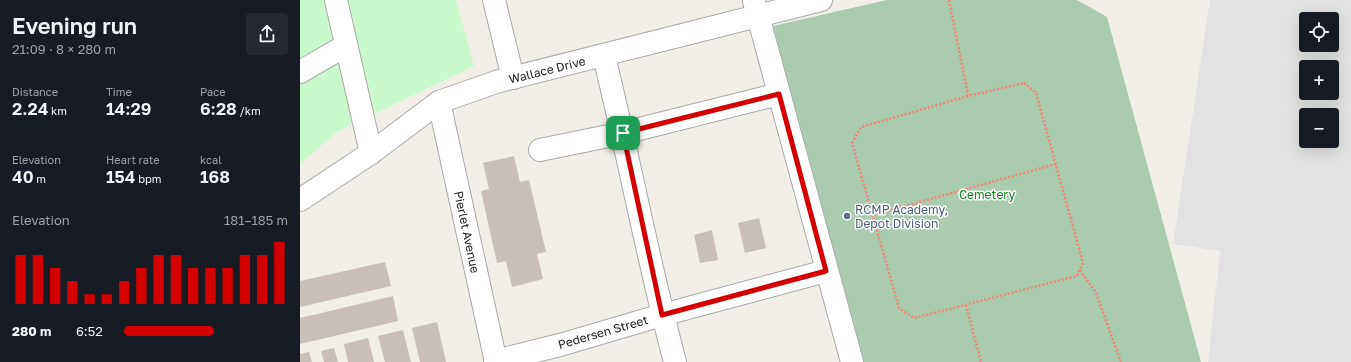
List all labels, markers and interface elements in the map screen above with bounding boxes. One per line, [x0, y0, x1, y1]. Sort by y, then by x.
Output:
text: Evening run [12, 12, 137, 39]
map controls [1299, 12, 1339, 148]
button: locate [1299, 12, 1339, 52]
button: share [246, 13, 288, 55]
text: 21:09 · 8 × 280 m [12, 41, 116, 57]
street label: Wallace Drive [507, 53, 587, 87]
button: + [1299, 60, 1339, 100]
text: Distance [12, 85, 58, 98]
text: Time [106, 85, 132, 98]
text: Pace [200, 85, 226, 98]
text: 2.24 [12, 98, 48, 119]
text: 14:29 [106, 98, 151, 119]
text: 6:28 [200, 98, 237, 119]
text: km [48, 104, 67, 117]
text: /km [237, 104, 261, 117]
button: − [1299, 108, 1339, 148]
pin [606, 116, 640, 150]
icon: arrive [612, 122, 634, 144]
text: Elevation [12, 153, 61, 166]
text: Heart rate [106, 153, 160, 166]
text: kcal [200, 153, 222, 166]
text: 40 [12, 166, 34, 187]
text: 154 [106, 166, 135, 187]
text: 168 [200, 166, 230, 187]
text: m [34, 172, 46, 185]
text: bpm [135, 172, 161, 185]
park label: Cemetery [959, 187, 1015, 202]
street label: Pierlet Avenue [451, 190, 483, 274]
place label: RCMP Academy, Depot Division [855, 202, 948, 231]
marker: RCMP Academy, Depot Division [842, 211, 852, 221]
text: Elevation [12, 212, 70, 228]
text: 181–185 m [224, 212, 288, 228]
street label: Pedersen Street [556, 312, 650, 352]
text: 280 m [12, 323, 51, 339]
text: 6:52 [76, 323, 103, 339]

